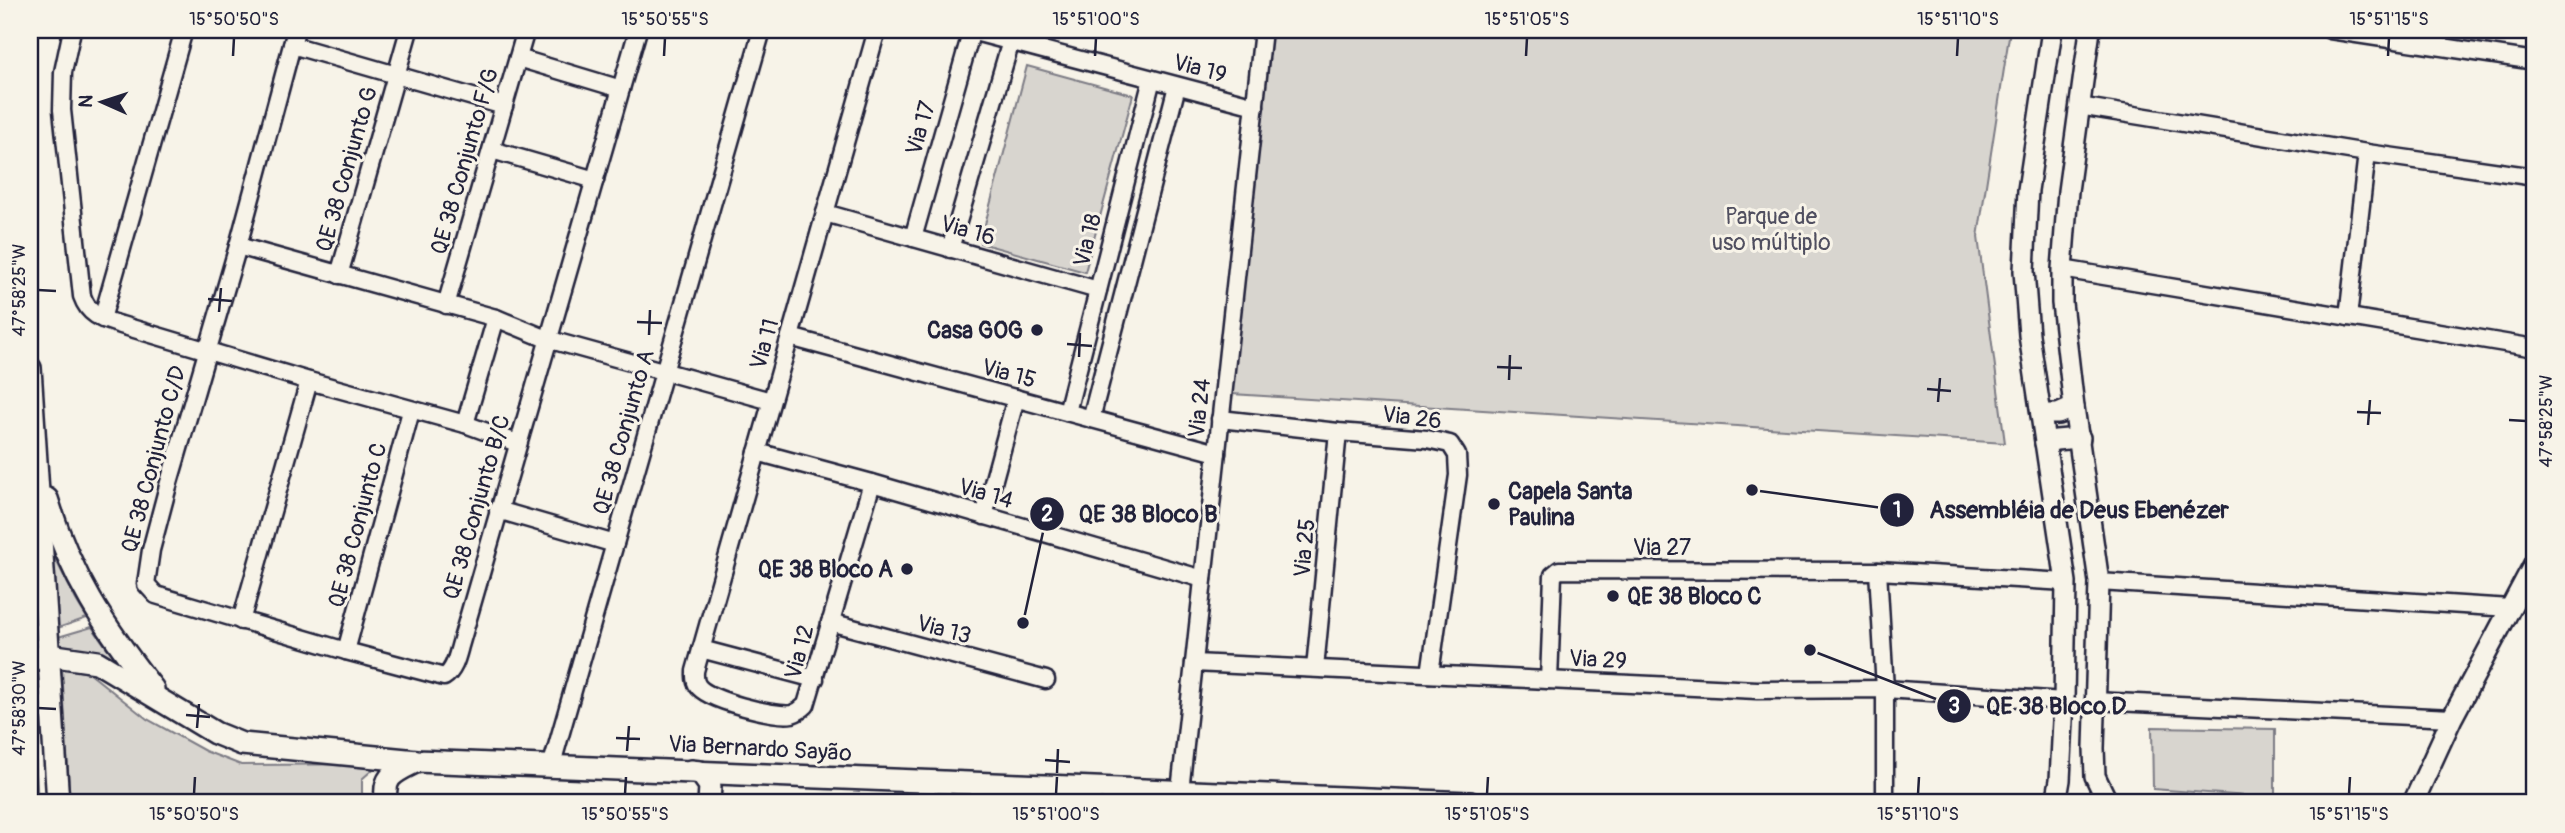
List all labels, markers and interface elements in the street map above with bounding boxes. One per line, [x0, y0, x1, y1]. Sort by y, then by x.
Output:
text: 15°50'50"S [189, 8, 279, 31]
text: 15°50'55"S [621, 8, 709, 31]
text: 15°51'00"S [1052, 8, 1140, 31]
text: 15°51'05"S [1485, 8, 1569, 31]
text: 15°51'10"S [1917, 8, 1999, 31]
text: 15°51'15"S [2349, 8, 2429, 31]
street label: Via 19 [1170, 47, 1230, 90]
street label: QE 38 Conjunto F/G [424, 64, 505, 258]
north arrow [66, 66, 136, 136]
street label: QE 38 Conjunto G [309, 83, 384, 255]
text: N [74, 94, 98, 108]
street label: Via 17 [899, 98, 942, 158]
park label: Parque de uso múltiplo [1711, 202, 1831, 257]
street label: Via 16 [937, 209, 999, 252]
street label: Via 18 [1067, 210, 1108, 270]
text: 47°58'25"W [8, 244, 31, 336]
street label: Via 11 [743, 315, 786, 373]
place label: Casa GOG [927, 316, 1023, 345]
marker: Casa GOG [1029, 322, 1045, 338]
street label: QE 38 Conjunto A [586, 346, 661, 518]
street label: Via 15 [979, 352, 1039, 395]
street label: QE 38 Conjunto C/D [115, 362, 192, 556]
text: 47°58'25"W [2535, 375, 2558, 467]
street label: Via 24 [1182, 377, 1217, 439]
street label: Via 26 [1380, 399, 1443, 436]
street label: QE 38 Conjunto B/C [436, 411, 517, 603]
street label: QE 38 Conjunto C [322, 439, 393, 611]
street label: Via 14 [955, 472, 1017, 515]
place label: Capela Santa Paulina [1508, 477, 1633, 532]
callout: Assembléia de Deus Ebenézer [1880, 488, 2242, 533]
callout: QE 38 Bloco B [1029, 491, 1231, 536]
marker: Capela Santa Paulina [1486, 496, 1502, 512]
text: Assembléia de Deus Ebenézer [1929, 496, 2229, 525]
text: 1 [1893, 497, 1901, 524]
text: QE 38 Bloco B [1078, 500, 1218, 529]
text: 2 [1041, 501, 1053, 528]
street label: Via 25 [1287, 517, 1322, 579]
street label: Via 27 [1633, 533, 1691, 562]
place label: QE 38 Bloco A [758, 555, 893, 584]
marker: QE 38 Bloco A [899, 561, 915, 577]
place label: QE 38 Bloco C [1627, 582, 1761, 611]
marker: QE 38 Bloco C [1605, 588, 1621, 604]
street label: Via 13 [913, 608, 974, 651]
street label: Via 12 [778, 622, 821, 683]
street label: Via 29 [1568, 643, 1628, 676]
text: 47°58'30"W [8, 660, 31, 756]
callout: QE 38 Bloco D [1937, 684, 2140, 729]
text: QE 38 Bloco D [1986, 692, 2126, 721]
text: 3 [1948, 693, 1960, 720]
street label: Via Bernardo Sayão [667, 729, 853, 768]
text: 15°50'50"S [149, 803, 239, 826]
text: 15°50'55"S [581, 803, 669, 826]
text: 15°51'00"S [1012, 803, 1100, 826]
text: 15°51'05"S [1445, 803, 1529, 826]
text: 15°51'10"S [1877, 803, 1959, 826]
text: 15°51'15"S [2309, 803, 2389, 826]

